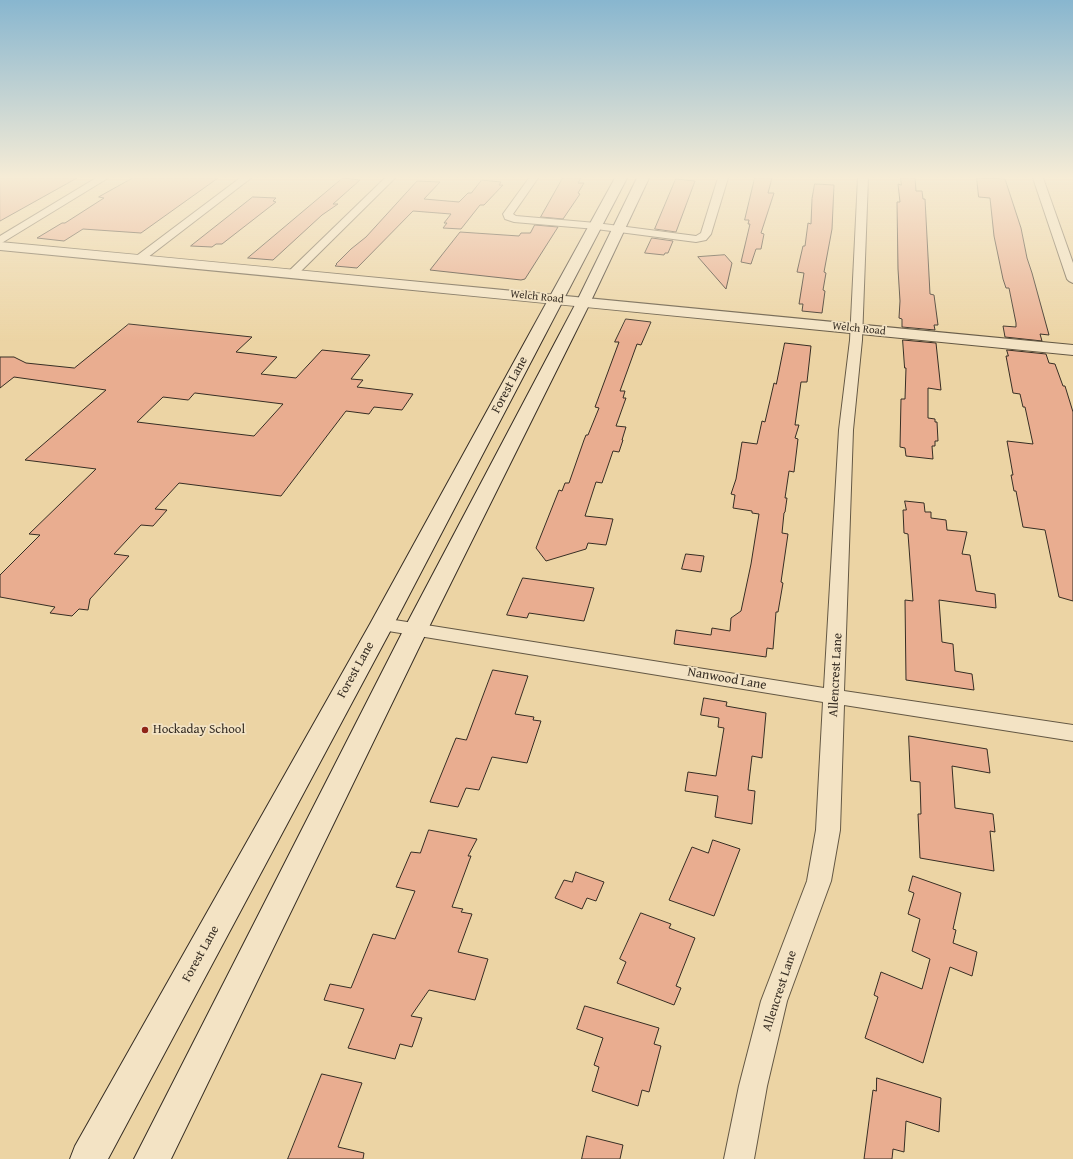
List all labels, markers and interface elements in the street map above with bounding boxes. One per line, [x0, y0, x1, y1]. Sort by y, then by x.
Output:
street label: Welch Road [510, 288, 564, 306]
street label: Welch Road [832, 320, 886, 338]
street label: Forest Lane [489, 354, 531, 416]
street label: Allencrest Lane [826, 633, 846, 717]
street label: Forest Lane [334, 639, 378, 701]
street label: Nanwood Lane [686, 664, 768, 694]
place label: Hockaday School [153, 722, 245, 738]
marker: Hockaday School [140, 725, 150, 735]
street label: Forest Lane [179, 923, 223, 985]
street label: Allencrest Lane [760, 949, 800, 1033]

